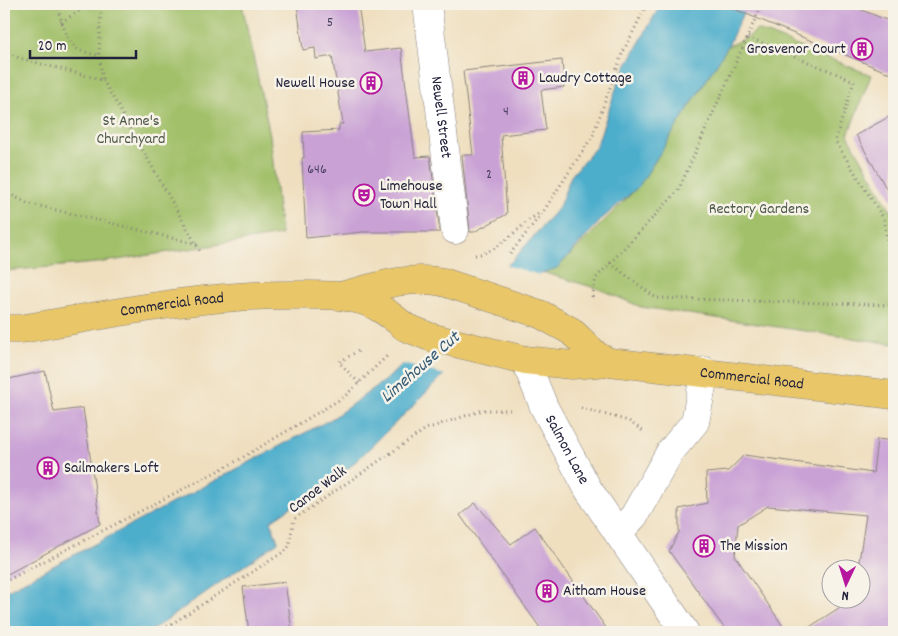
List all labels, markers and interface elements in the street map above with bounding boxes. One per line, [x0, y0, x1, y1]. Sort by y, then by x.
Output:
house number: 5 [327, 13, 333, 33]
scale bar [30, 28, 136, 60]
text: 20 m [38, 36, 66, 58]
building icon: Grosvenor Court [850, 37, 874, 61]
place label: Grosvenor Court [747, 38, 846, 61]
building icon: Laudry Cottage [511, 66, 535, 90]
place label: Laudry Cottage [539, 67, 632, 90]
building icon: Newell House [359, 71, 383, 95]
place label: Newell House [275, 72, 355, 95]
street label: Newell Street [425, 75, 458, 160]
house number: 4 [503, 102, 509, 122]
park label: St Anne's Churchyard [96, 110, 166, 151]
house number: 646 [307, 160, 327, 180]
house number: 2 [486, 165, 492, 185]
place label: Limehouse Town Hall [380, 175, 443, 216]
theatre icon: Limehouse Town Hall [352, 183, 376, 207]
park label: Rectory Gardens [709, 198, 810, 221]
street label: Commercial Road [118, 287, 225, 323]
water label: Limehouse Cut [376, 325, 468, 410]
street label: Commercial Road [699, 361, 805, 396]
street label: Salmon Lane [539, 411, 595, 489]
building icon: Sailmakers Loft [36, 456, 60, 480]
place label: Sailmakers Loft [64, 457, 159, 480]
street label: Canoe Walk [284, 460, 352, 520]
building icon: The Mission [692, 534, 716, 558]
place label: The Mission [720, 535, 788, 558]
north arrow [820, 558, 870, 608]
building icon: Aitham House [535, 579, 559, 603]
place label: Aitham House [563, 580, 646, 603]
text: N [841, 585, 849, 605]

